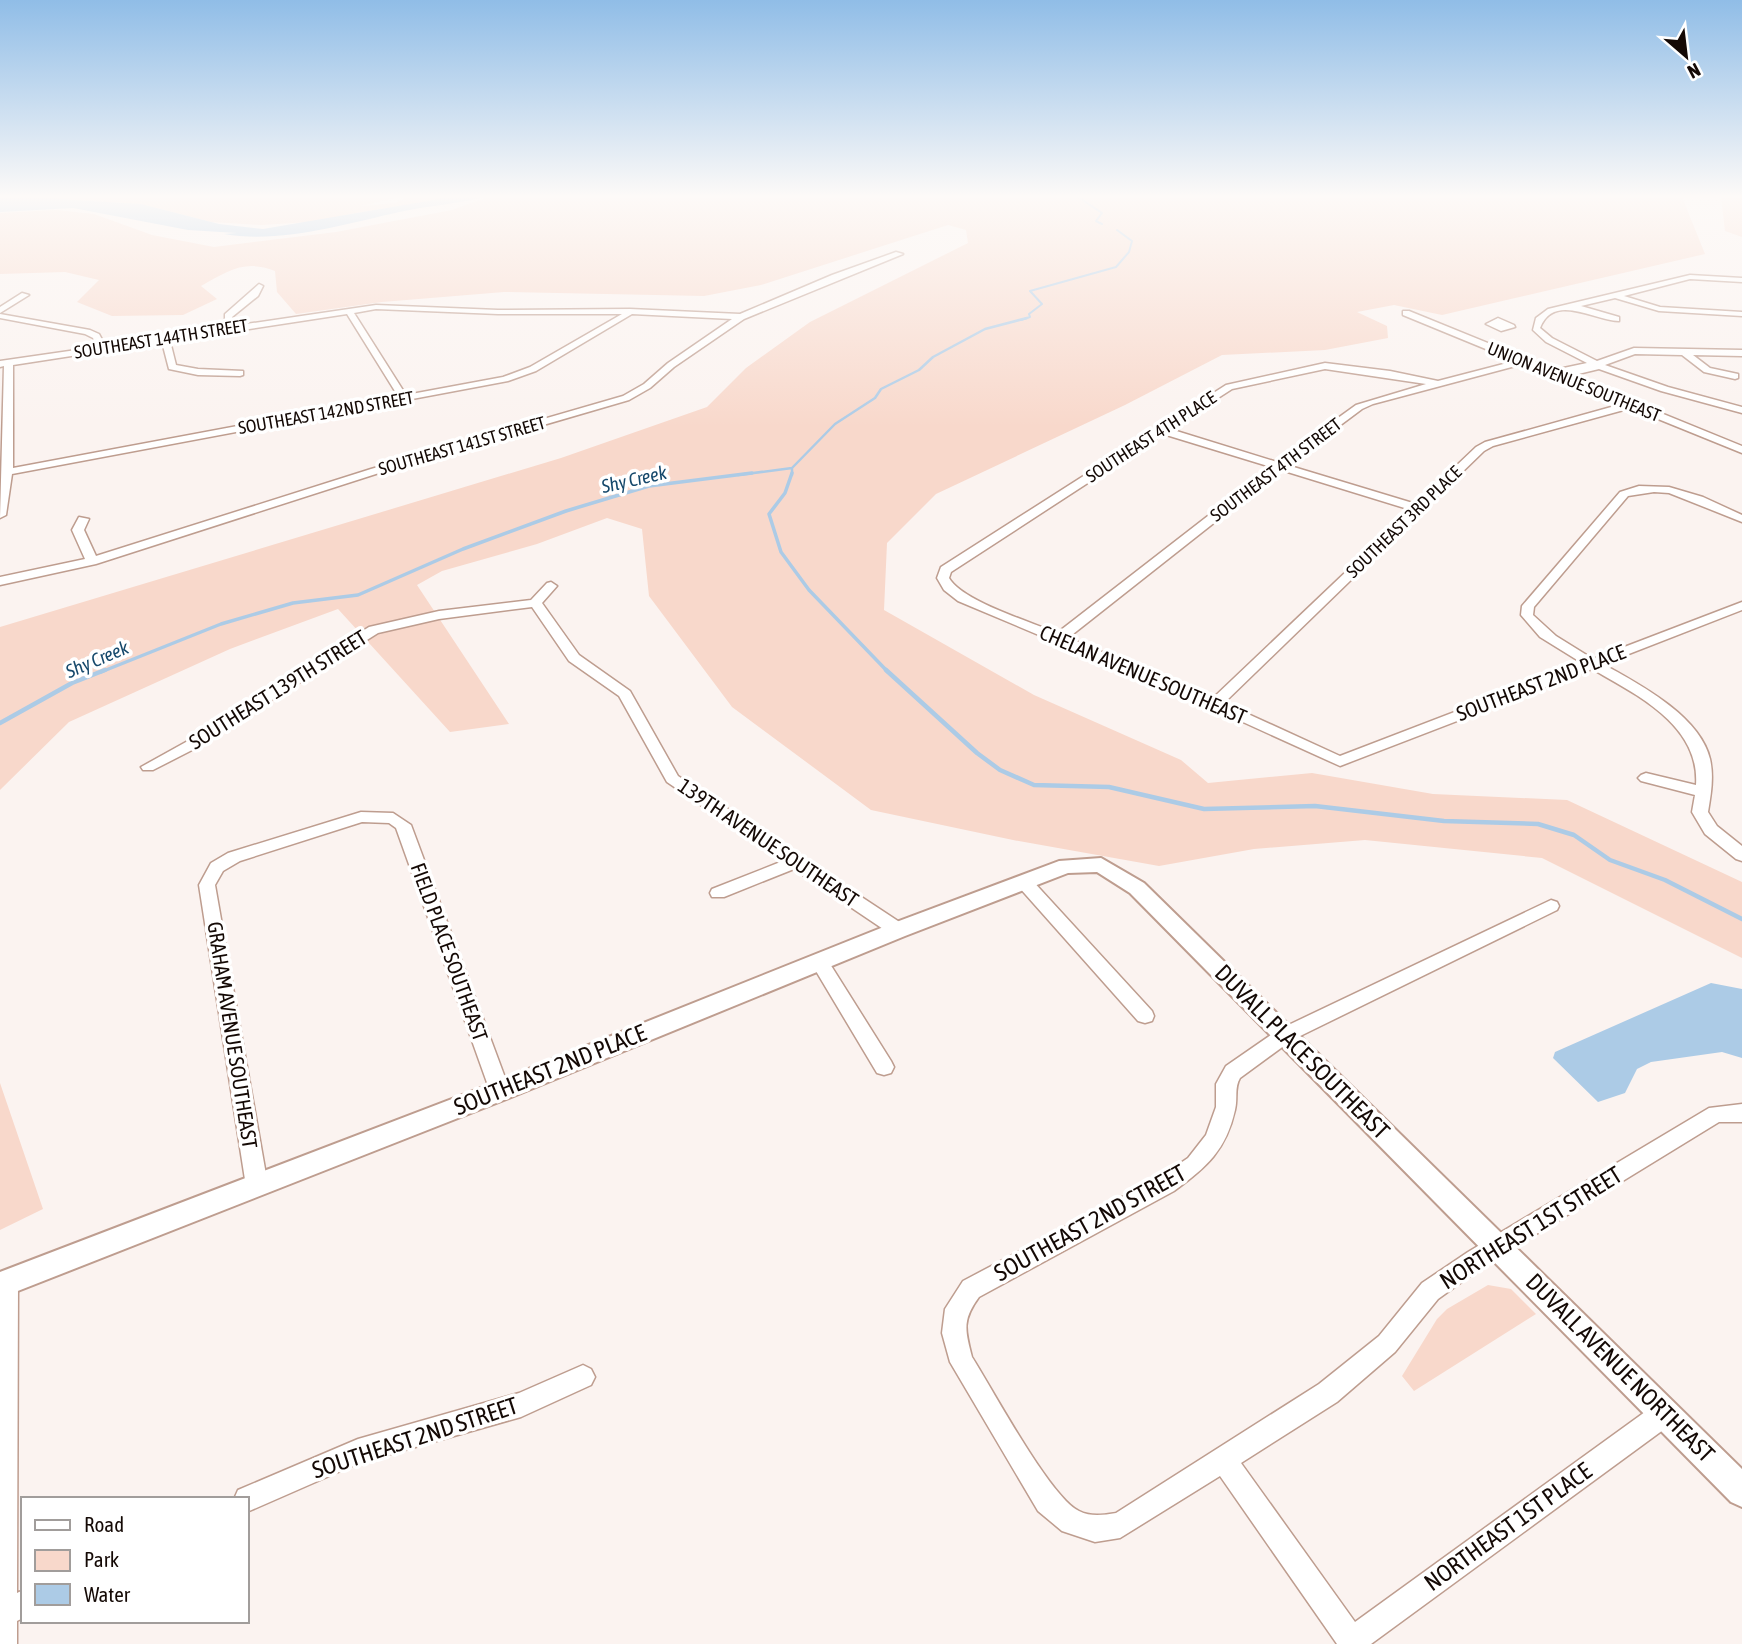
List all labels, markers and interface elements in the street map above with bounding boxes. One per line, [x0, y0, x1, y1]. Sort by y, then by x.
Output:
north arrow [1651, 21, 1721, 91]
text: N [1684, 59, 1704, 83]
street label: SOUTHEAST 144TH STREET [73, 314, 249, 363]
street label: UNION AVENUE SOUTHEAST [1485, 337, 1664, 426]
street label: SOUTHEAST 4TH PLACE [1082, 386, 1220, 487]
street label: SOUTHEAST 142ND STREET [237, 387, 415, 438]
street label: SOUTHEAST 141ST STREET [376, 412, 548, 479]
street label: SOUTHEAST 4TH STREET [1206, 413, 1345, 526]
water label: Shy Creek [598, 461, 669, 497]
street label: SOUTHEAST 3RD PLACE [1342, 461, 1466, 582]
street label: CHELAN AVENUE SOUTHEAST [1036, 620, 1250, 729]
street label: SOUTHEAST 139TH STREET [184, 625, 371, 754]
water label: Shy Creek [61, 636, 132, 682]
street label: SOUTHEAST 2ND PLACE [1453, 639, 1629, 725]
street label: 139TH AVENUE SOUTHEAST [674, 773, 863, 911]
street label: FIELD PLACE SOUTHEAST [407, 859, 493, 1044]
street label: GRAHAM AVENUE SOUTHEAST [203, 920, 263, 1150]
street label: DUVALL PLACE SOUTHEAST [1210, 959, 1395, 1145]
street label: SOUTHEAST 2ND PLACE [450, 1019, 650, 1120]
street label: SOUTHEAST 2ND STREET [989, 1159, 1190, 1286]
street label: NORTHEAST 1ST STREET [1435, 1160, 1627, 1294]
street label: DUVALL AVENUE NORTHEAST [1521, 1268, 1720, 1468]
street label: SOUTHEAST 2ND STREET [309, 1391, 521, 1483]
street label: NORTHEAST 1ST PLACE [1419, 1457, 1596, 1596]
legend [21, 1497, 248, 1623]
text: Road [84, 1512, 124, 1536]
text: Park [84, 1547, 119, 1571]
text: Water [84, 1582, 131, 1606]

